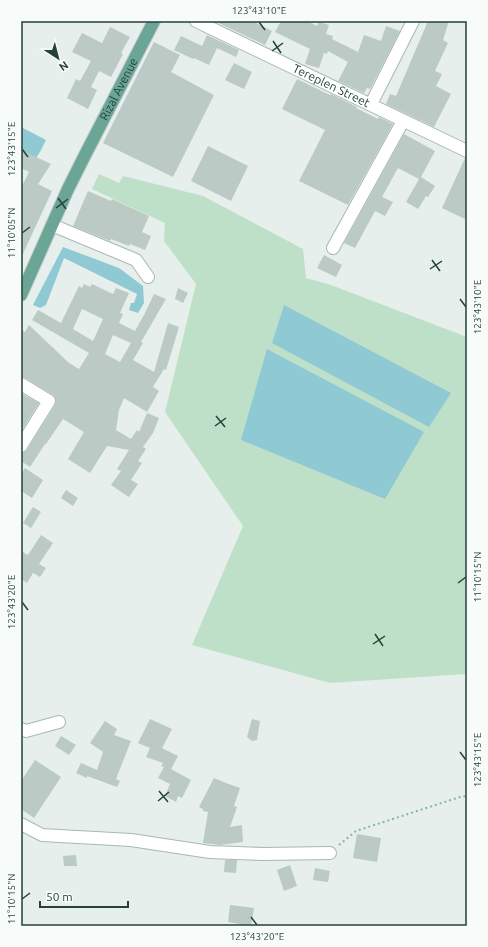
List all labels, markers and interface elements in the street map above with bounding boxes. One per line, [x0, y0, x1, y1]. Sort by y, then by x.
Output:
text: 123°43'10"E [232, 5, 287, 16]
north arrow [38, 38, 78, 78]
street label: Rizal Avenue [97, 56, 140, 122]
text: N [57, 59, 71, 73]
street label: Tereplen Street [291, 61, 372, 110]
text: 123°43'15"E [6, 121, 17, 176]
text: 11°10'05"N [6, 208, 17, 258]
text: 123°43'10"E [472, 279, 483, 334]
text: 11°10'15"N [472, 552, 483, 602]
text: 123°43'20"E [6, 574, 17, 629]
text: 123°43'15"E [472, 732, 483, 787]
text: 11°10'15"N [6, 874, 17, 924]
scale bar [40, 883, 128, 909]
text: 50 m [46, 890, 73, 903]
text: 123°43'20"E [230, 931, 285, 942]

